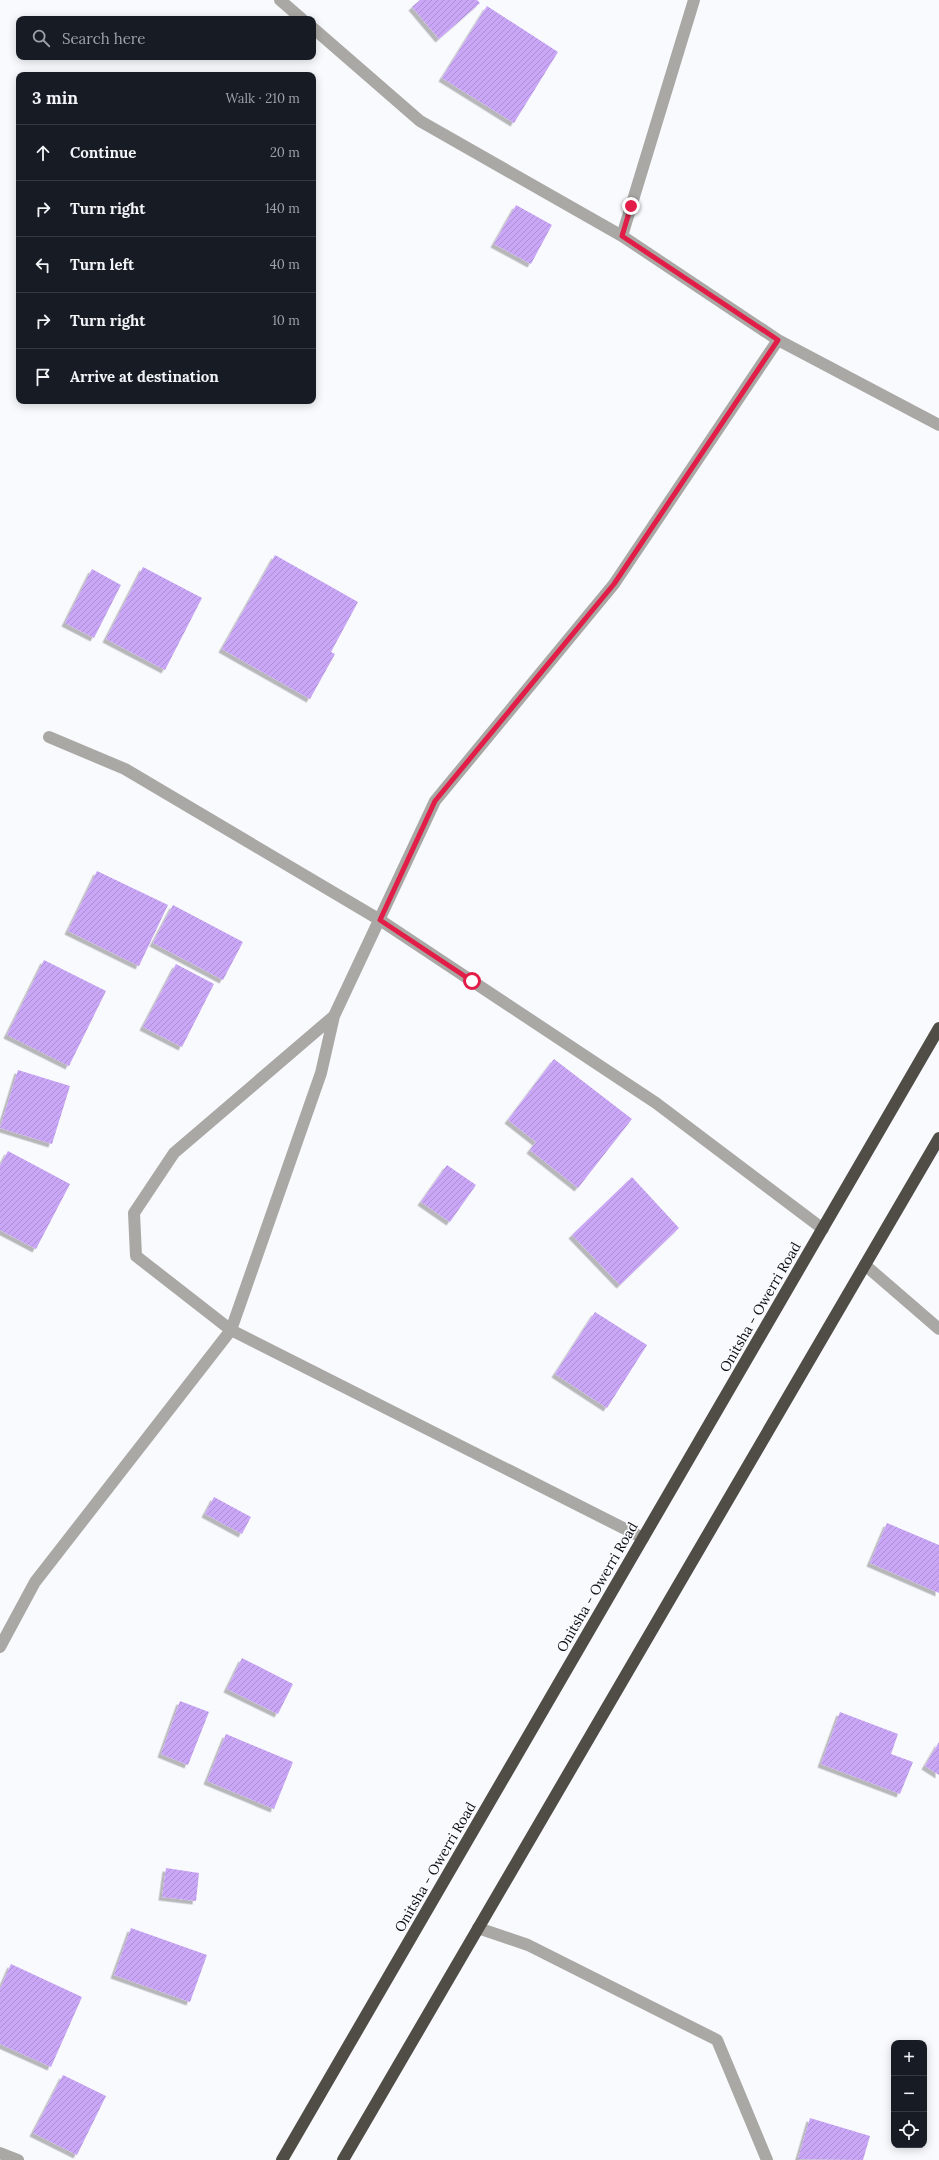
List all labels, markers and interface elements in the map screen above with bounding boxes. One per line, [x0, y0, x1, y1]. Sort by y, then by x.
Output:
search box [16, 16, 316, 60]
icon: search [30, 27, 52, 49]
text: Search here [62, 29, 145, 48]
text: 3 min [32, 87, 78, 109]
text: Walk · 210 m [225, 90, 300, 107]
icon: ahead [32, 142, 54, 164]
text: Continue [70, 143, 136, 162]
text: 20 m [270, 144, 300, 161]
route end [622, 197, 640, 215]
icon: right [32, 198, 54, 220]
text: Turn right [70, 199, 146, 218]
text: 140 m [265, 200, 300, 217]
icon: left [32, 254, 54, 276]
text: Turn left [70, 255, 134, 274]
text: 40 m [270, 256, 300, 273]
icon: right [32, 310, 54, 332]
text: Turn right [70, 311, 146, 330]
text: 10 m [272, 312, 300, 329]
icon: arrive [32, 366, 54, 388]
text: Arrive at destination [70, 367, 219, 386]
route start [463, 972, 481, 990]
street label: Onitsha - Owerri Road [715, 1239, 805, 1375]
street label: Onitsha - Owerri Road [552, 1519, 642, 1655]
street label: Onitsha - Owerri Road [390, 1799, 480, 1935]
map controls [891, 2040, 927, 2148]
button: + [891, 2040, 927, 2076]
button: − [891, 2076, 927, 2112]
button: locate [891, 2112, 927, 2148]

